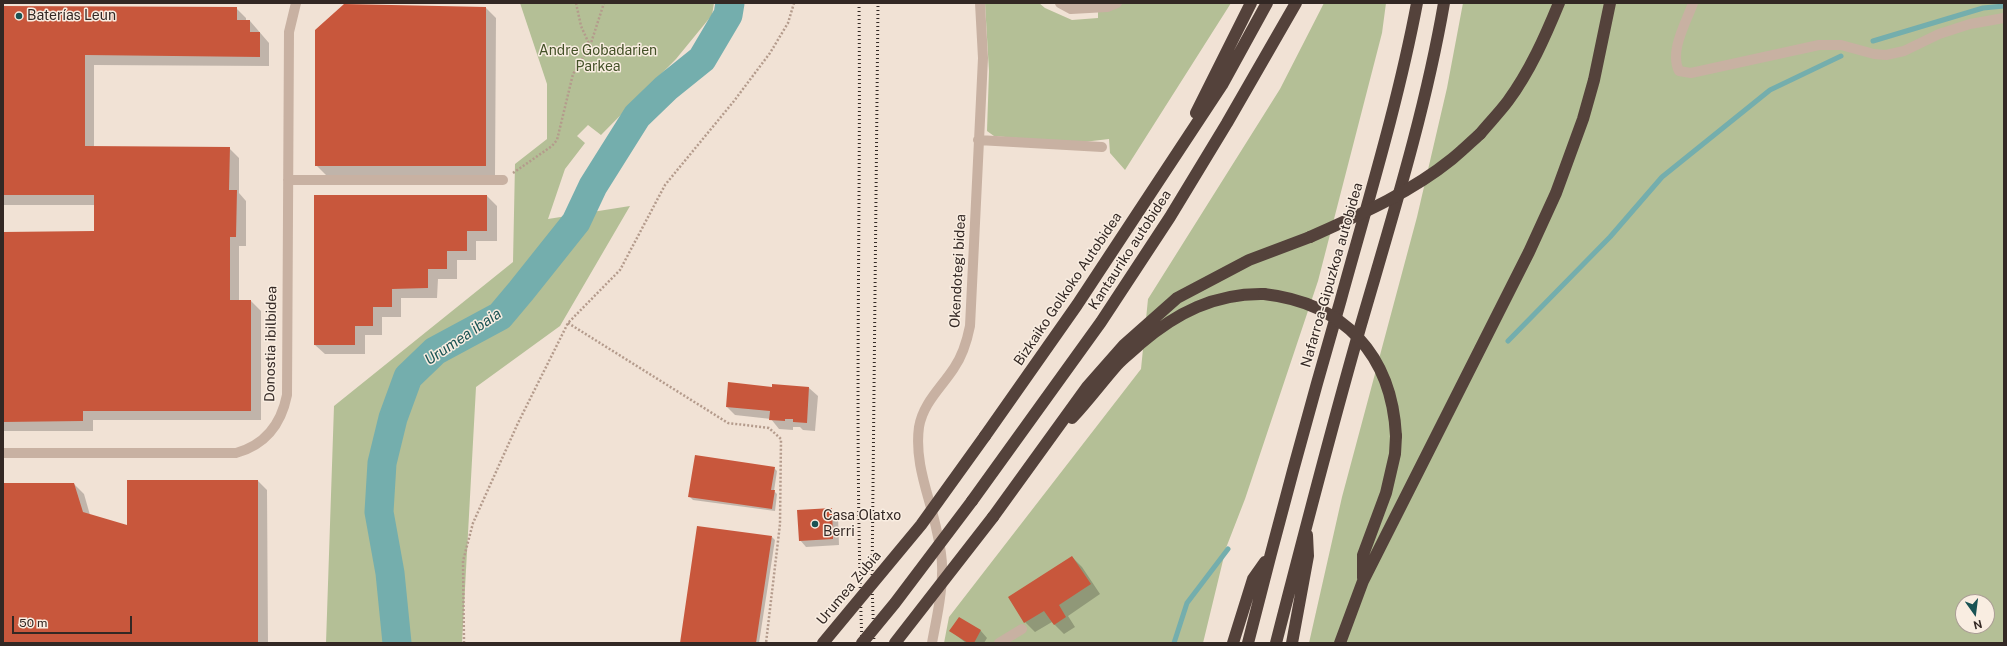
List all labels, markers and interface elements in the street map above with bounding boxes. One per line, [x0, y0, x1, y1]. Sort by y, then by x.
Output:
place label: Baterías Leun [27, 8, 116, 24]
marker: Baterías Leun [14, 11, 24, 21]
park label: Andre Gobadarien Parkea [539, 43, 657, 76]
street label: Nafarroa-Gipuzkoa autobidea [1298, 181, 1366, 369]
street label: Kantauriko autobidea [1085, 187, 1175, 313]
street label: Bizkaiko Golkoko Autobidea [1010, 209, 1126, 369]
street label: Okendotegi bidea [947, 214, 969, 328]
street label: Donostia ibilbidea [262, 286, 280, 402]
water label: Urumea ibaia [421, 305, 505, 369]
place label: Casa Olatxo Berri [823, 508, 901, 540]
marker: Casa Olatxo Berri [810, 519, 820, 529]
street label: Urumea Zubia [813, 548, 885, 628]
north arrow [1955, 594, 1995, 634]
scale bar [14, 608, 134, 634]
text: 50 m [19, 616, 47, 630]
text: N [1972, 618, 1983, 632]

